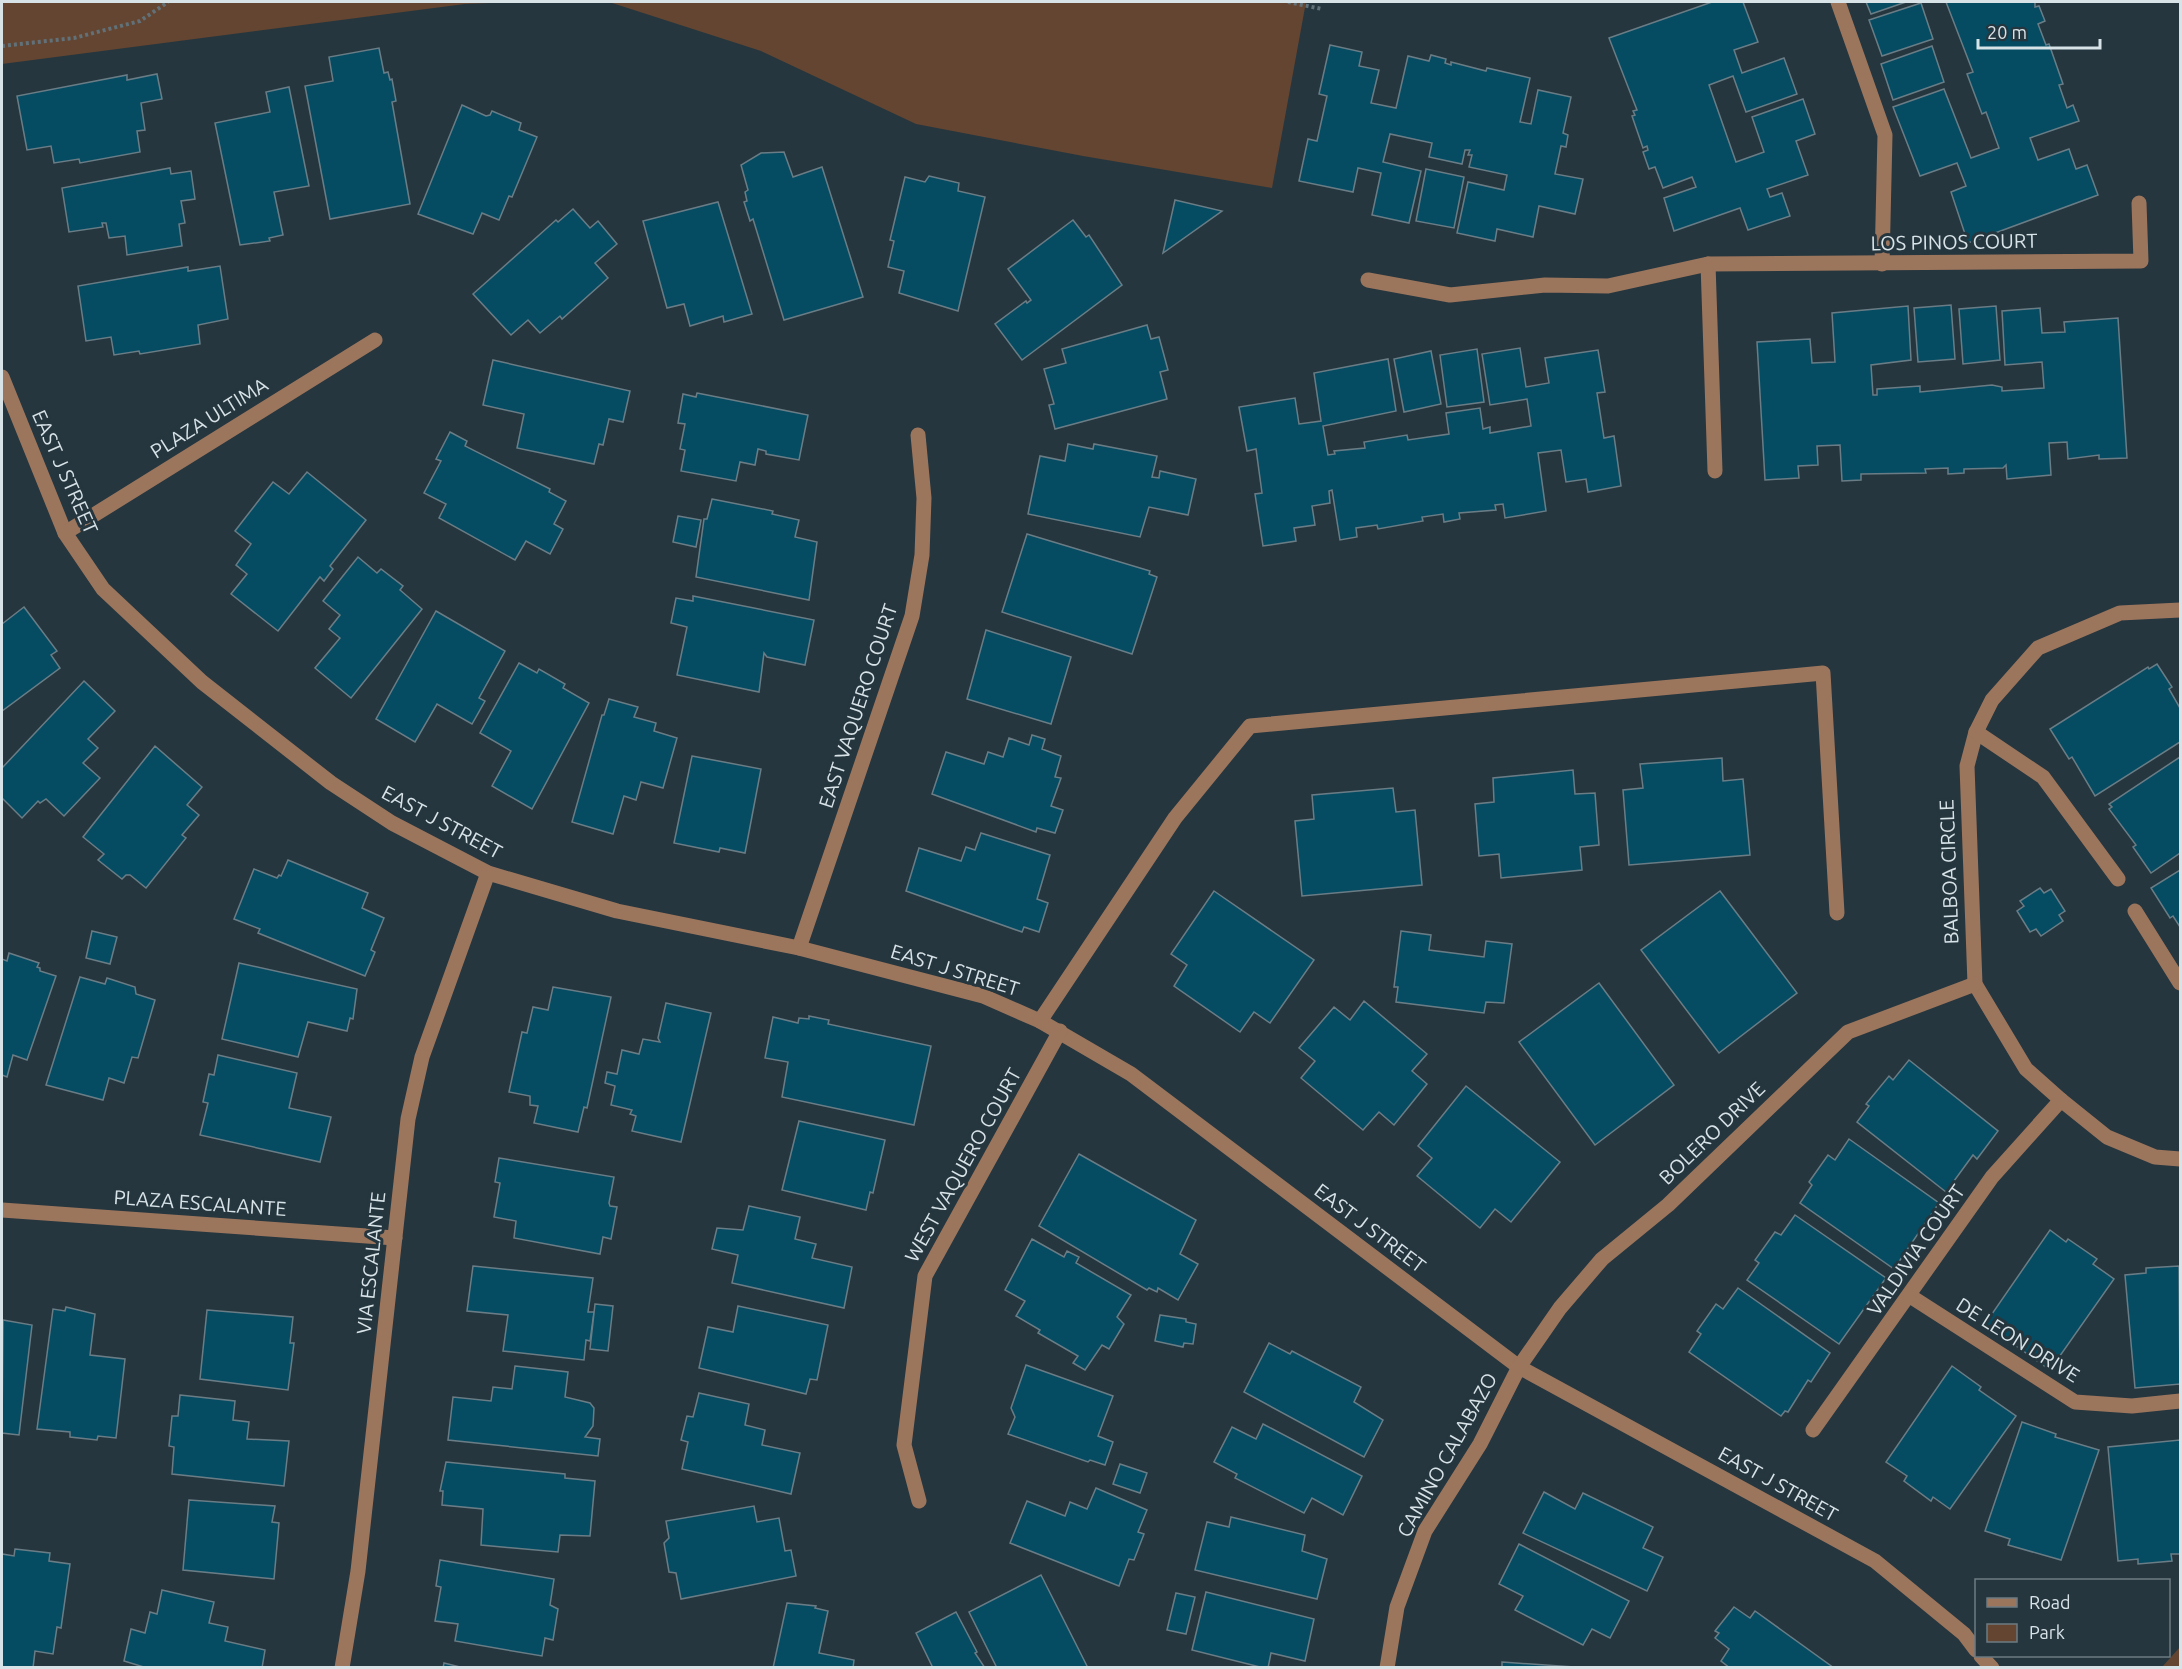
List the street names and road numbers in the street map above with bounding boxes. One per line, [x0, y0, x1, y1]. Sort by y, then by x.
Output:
street label: LOS PINOS COURT [1870, 229, 2038, 254]
street label: PLAZA ULTIMA [146, 372, 272, 463]
street label: EAST J STREET [28, 406, 103, 537]
street label: EAST VAQUERO COURT [814, 601, 901, 811]
street label: EAST J STREET [378, 780, 506, 863]
street label: BALBOA CIRCLE [1934, 799, 1963, 945]
street label: EAST J STREET [888, 939, 1022, 1000]
street label: WEST VAQUERO COURT [900, 1064, 1025, 1266]
street label: BOLERO DRIVE [1654, 1077, 1769, 1189]
street label: EAST J STREET [1310, 1178, 1430, 1277]
street label: VALDIVIA COURT [1862, 1180, 1969, 1319]
street label: PLAZA ESCALANTE [113, 1185, 287, 1220]
street label: VIA ESCALANTE [352, 1191, 389, 1335]
street label: DE LEON DRIVE [1952, 1292, 2084, 1387]
street label: CAMINO CALABAZO [1392, 1368, 1501, 1541]
street label: EAST J STREET [1715, 1441, 1842, 1526]

